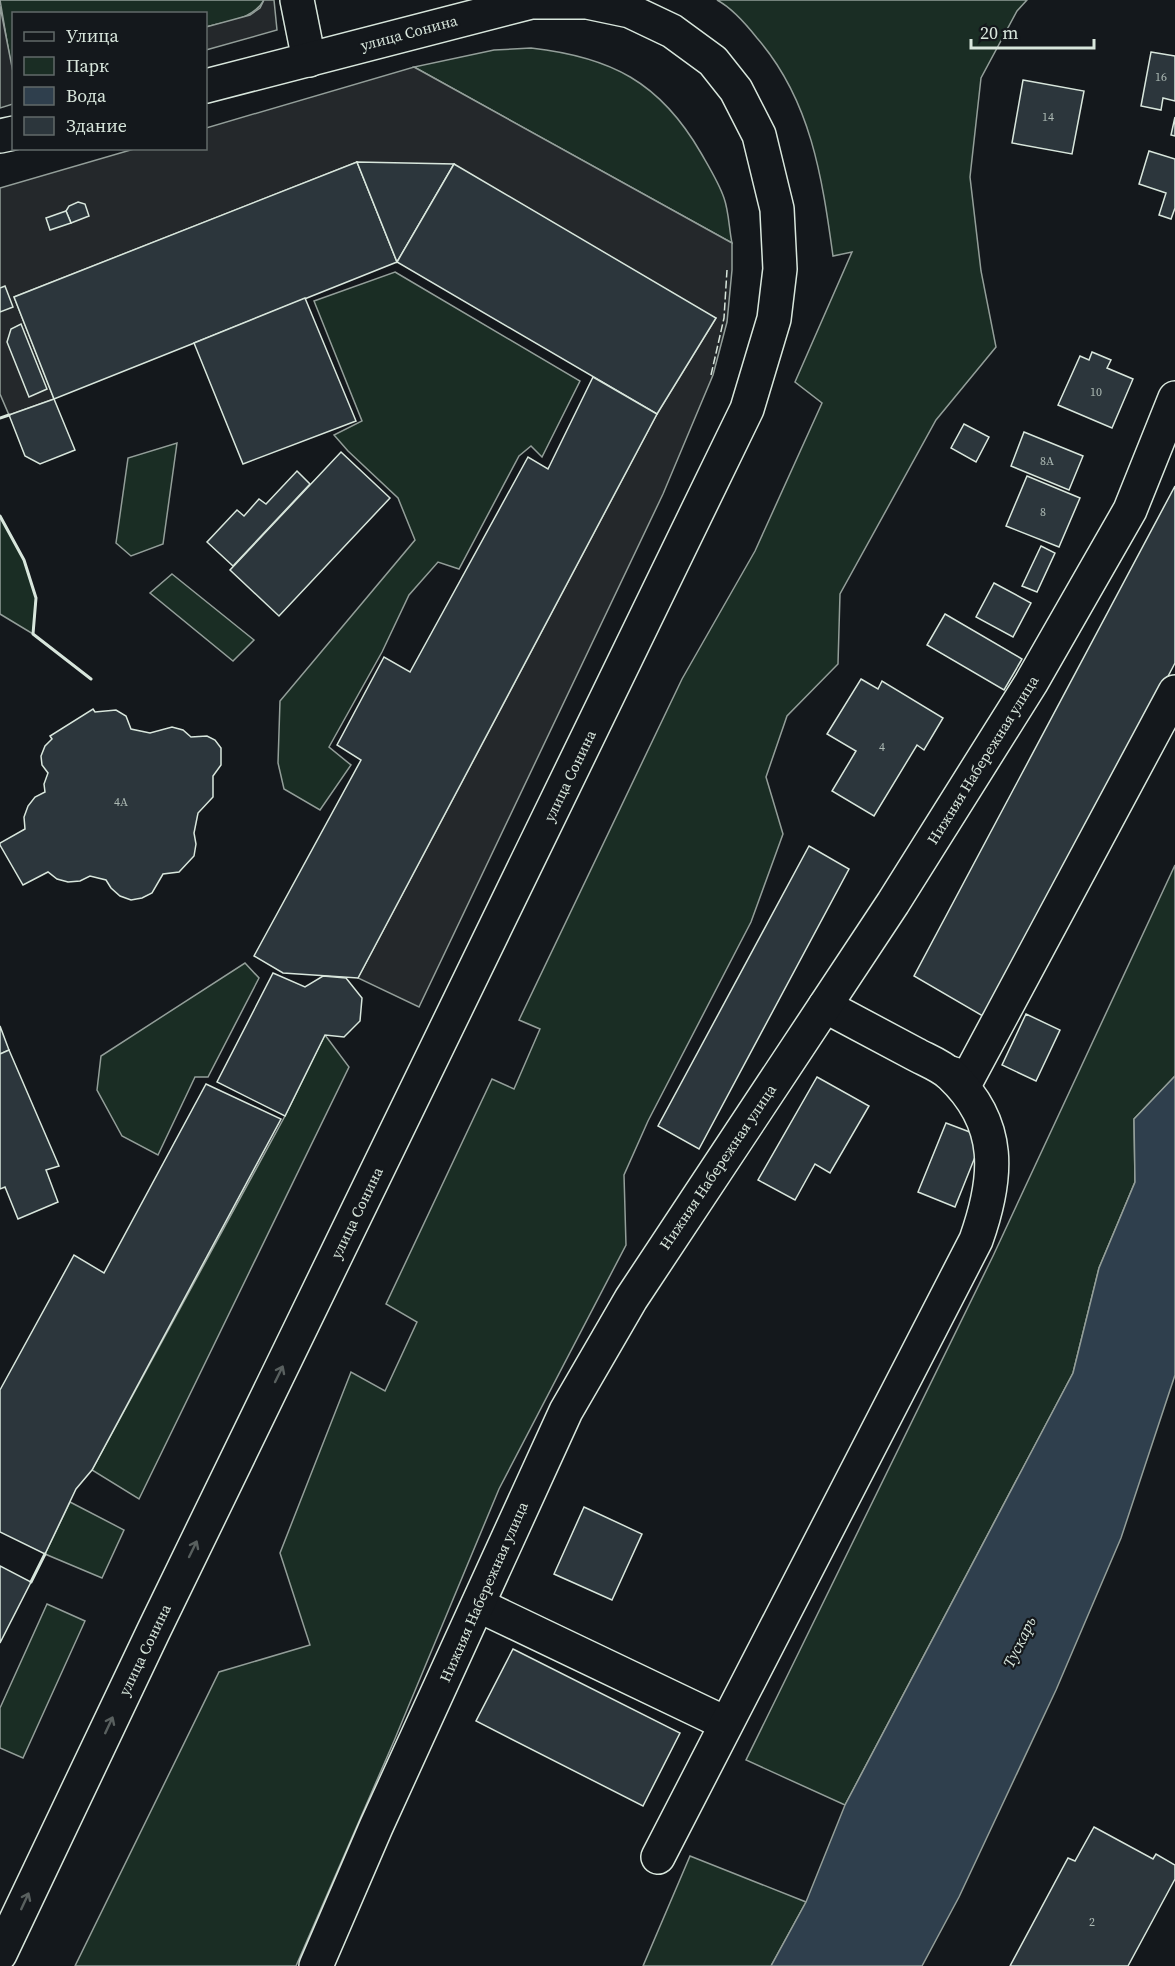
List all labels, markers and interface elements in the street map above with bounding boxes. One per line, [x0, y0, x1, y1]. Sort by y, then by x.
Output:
street label: улица Сонина [358, 9, 460, 56]
legend [12, 12, 207, 150]
scale bar [971, 12, 1094, 50]
text: 20 m [980, 20, 1018, 45]
text: Улица [66, 23, 119, 48]
text: Парк [66, 53, 109, 78]
house number: 16 [1155, 69, 1167, 85]
text: Вода [66, 83, 107, 108]
house number: 14 [1042, 109, 1054, 125]
text: Здание [66, 113, 127, 138]
house number: 10 [1090, 384, 1102, 400]
house number: 8А [1040, 453, 1054, 469]
house number: 8 [1040, 504, 1046, 520]
street label: Нижняя Набережная улица [922, 671, 1043, 848]
street label: улица Сонина [538, 726, 601, 825]
house number: 4 [879, 739, 885, 755]
house number: 4А [114, 794, 128, 810]
street label: Нижняя Набережная улица [654, 1080, 781, 1254]
street label: улица Сонина [325, 1163, 388, 1262]
one-way arrow [273, 1365, 285, 1383]
street label: Нижняя Набережная улица [434, 1498, 533, 1685]
one-way arrow [188, 1541, 200, 1559]
street label: улица Сонина [113, 1600, 176, 1699]
water label: Тускарь [997, 1613, 1041, 1671]
one-way arrow [103, 1717, 115, 1735]
one-way arrow [20, 1893, 32, 1911]
house number: 2 [1089, 1914, 1095, 1930]

